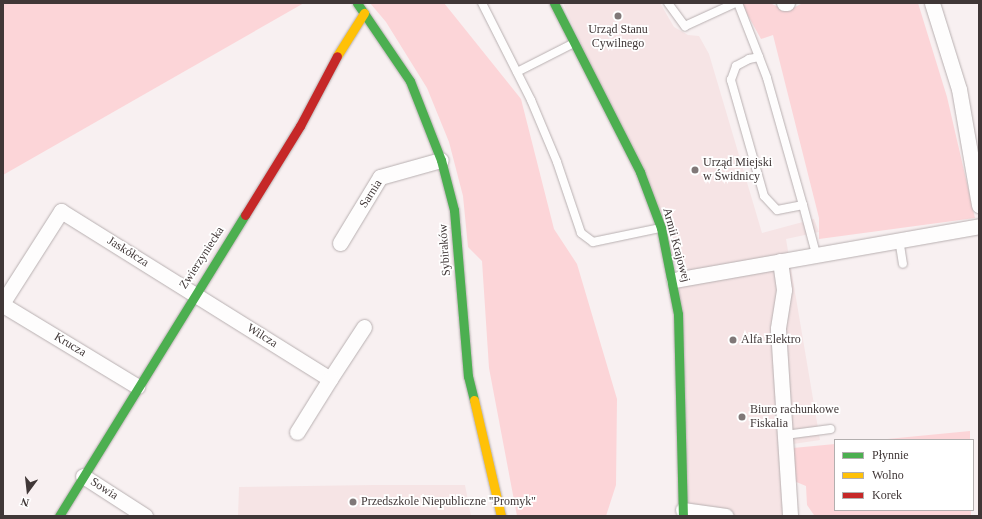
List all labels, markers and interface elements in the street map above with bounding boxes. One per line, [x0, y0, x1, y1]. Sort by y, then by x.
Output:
marker: Urząd Stanu Cywilnego [613, 11, 623, 21]
place label: Urząd Stanu Cywilnego [588, 23, 648, 51]
place label: Urząd Miejski w Świdnicy [703, 156, 772, 184]
marker: Urząd Miejski w Świdnicy [690, 165, 700, 175]
street label: Sarnia [357, 177, 385, 211]
street label: Armii Krajowej [659, 206, 693, 284]
street label: Zwierzyniecka [177, 224, 227, 292]
street label: Sybiraków [436, 224, 454, 276]
street label: Jaskółcza [105, 234, 151, 270]
street label: Wilcza [244, 321, 280, 351]
street label: Krucza [51, 330, 89, 360]
place label: Alfa Elektro [741, 333, 801, 347]
marker: Alfa Elektro [728, 335, 738, 345]
place label: Biuro rachunkowe Fiskalia [750, 403, 839, 431]
marker: Biuro rachunkowe Fiskalia [737, 412, 747, 422]
legend [834, 439, 974, 511]
text: Płynnie [872, 448, 909, 462]
text: Wolno [872, 468, 904, 482]
north arrow [8, 471, 48, 511]
street label: Sowia [87, 475, 121, 503]
text: Korek [872, 488, 902, 502]
place label: Przedszkole Niepubliczne ''Promyk'' [361, 495, 536, 509]
text: N [20, 496, 30, 509]
marker: Przedszkole Niepubliczne ''Promyk'' [348, 497, 358, 507]

